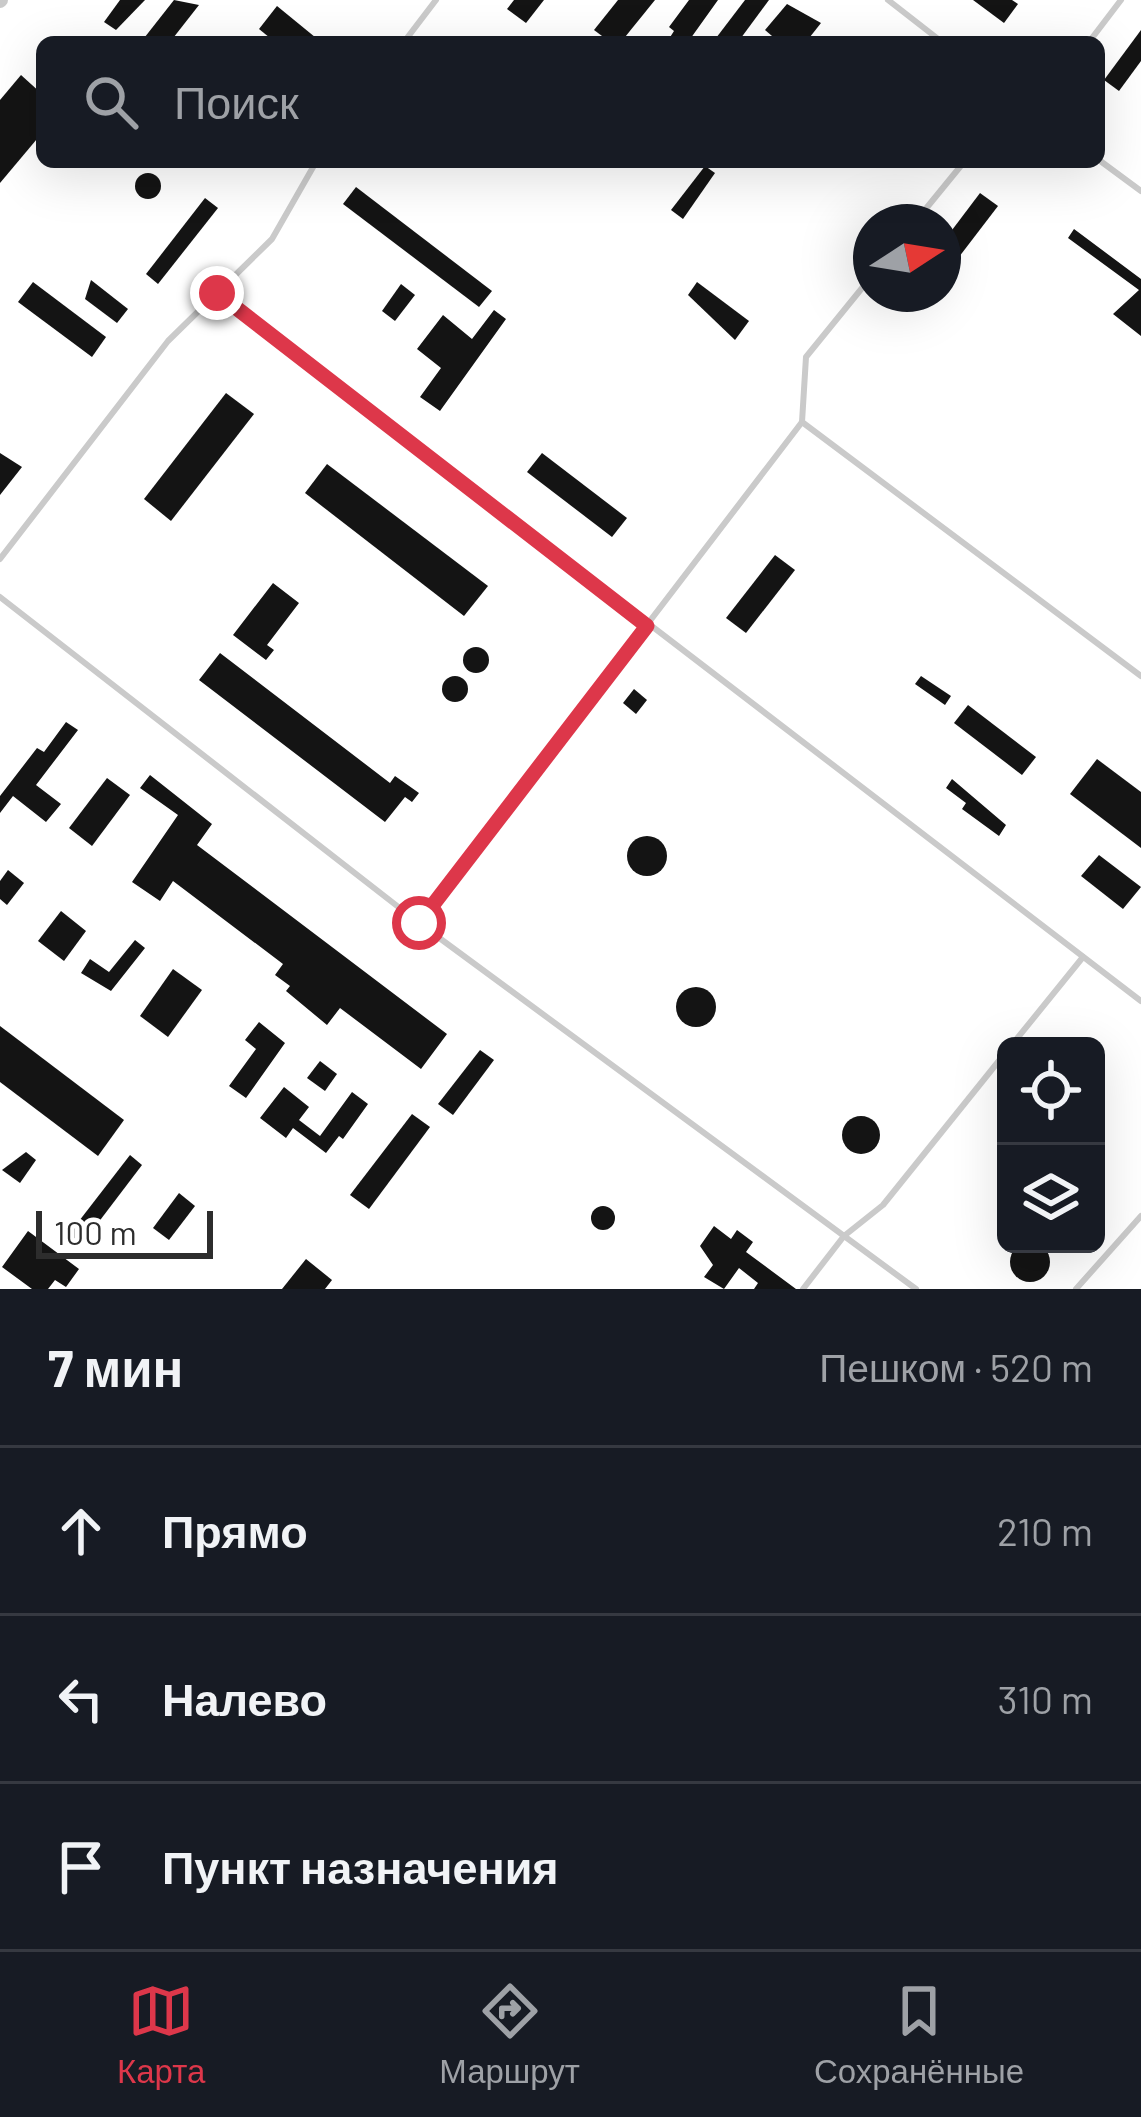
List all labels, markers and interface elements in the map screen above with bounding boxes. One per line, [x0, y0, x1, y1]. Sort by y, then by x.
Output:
search box [36, 36, 1105, 168]
icon: search [78, 69, 144, 135]
text: Поиск [174, 74, 299, 128]
north arrow [853, 204, 961, 312]
route end [190, 266, 244, 320]
route start [392, 896, 446, 950]
map controls [997, 1037, 1105, 1253]
button: locate [997, 1037, 1105, 1145]
button: layers [997, 1145, 1105, 1253]
scale bar [36, 1205, 213, 1258]
text: 100 m [54, 1212, 137, 1252]
text: 7 мин [48, 1336, 183, 1397]
text: Пешком · 520 m [819, 1343, 1093, 1390]
icon: ahead [48, 1498, 114, 1564]
text: Прямо [162, 1503, 308, 1557]
text: 210 m [997, 1507, 1093, 1554]
icon: left [48, 1666, 114, 1732]
text: Налево [162, 1671, 327, 1725]
text: 310 m [997, 1675, 1093, 1722]
icon: arrive [48, 1834, 114, 1900]
text: Пункт назначения [162, 1839, 559, 1893]
tab: Карта [117, 1978, 205, 2091]
tab: Маршрут [439, 1978, 580, 2091]
tab: Сохранённые [814, 1978, 1024, 2091]

